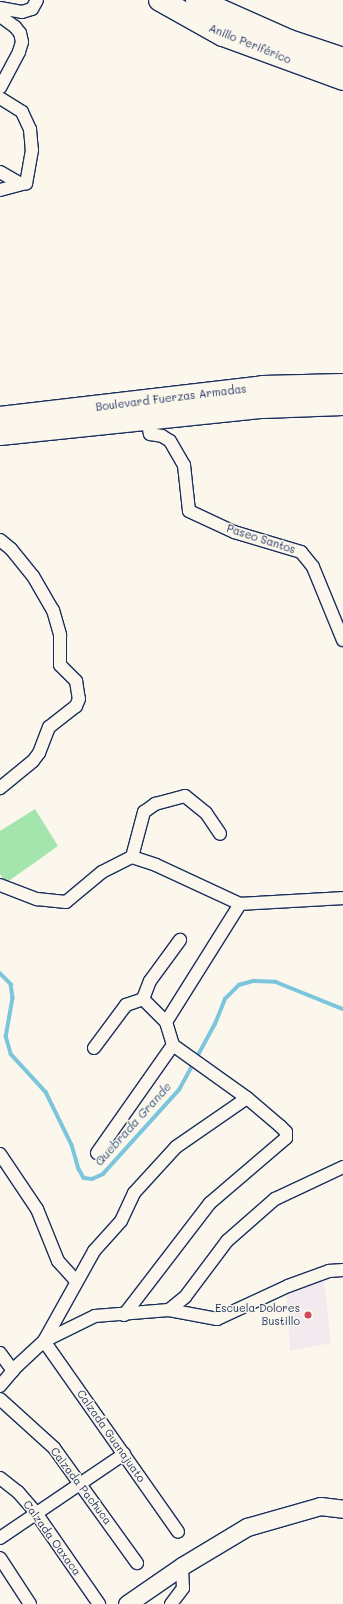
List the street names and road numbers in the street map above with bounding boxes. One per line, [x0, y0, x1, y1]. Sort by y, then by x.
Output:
street label: Anillo Periférico [207, 21, 293, 67]
street label: Boulevard Fuerzas Armadas [95, 382, 247, 414]
street label: Paseo Santos [225, 522, 297, 556]
street label: Calzada Guanajuato [74, 1387, 148, 1485]
street label: Calzada Pachuca [48, 1445, 114, 1527]
street label: Calzada Oaxaca [20, 1498, 84, 1578]

